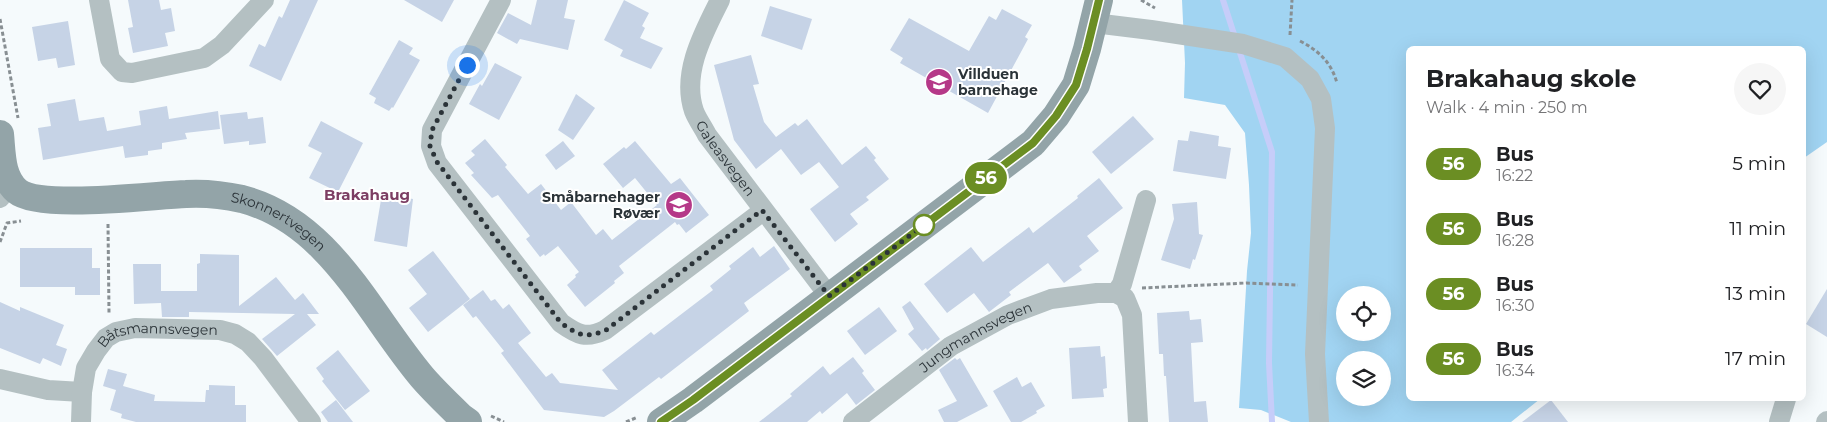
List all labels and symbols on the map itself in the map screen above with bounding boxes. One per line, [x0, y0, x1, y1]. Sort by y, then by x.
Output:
your location [455, 53, 480, 78]
place label: Villduen barnehage [957, 65, 1038, 99]
school or university icon: Villduen barnehage [924, 67, 954, 97]
street label: Galeasvegen [692, 117, 759, 200]
line badge: 56 [964, 162, 1008, 194]
district label: Brakahaug [324, 185, 410, 204]
street label: Skonnertvegen [230, 188, 330, 255]
place label: Småbarnehager Røvær [542, 188, 660, 222]
school or university icon: Småbarnehager Røvær [664, 190, 694, 220]
unlabelled marker [913, 214, 935, 236]
street label: Jungmannsvegen [915, 298, 1035, 377]
street label: Båtsmannsvegen [93, 318, 218, 351]

